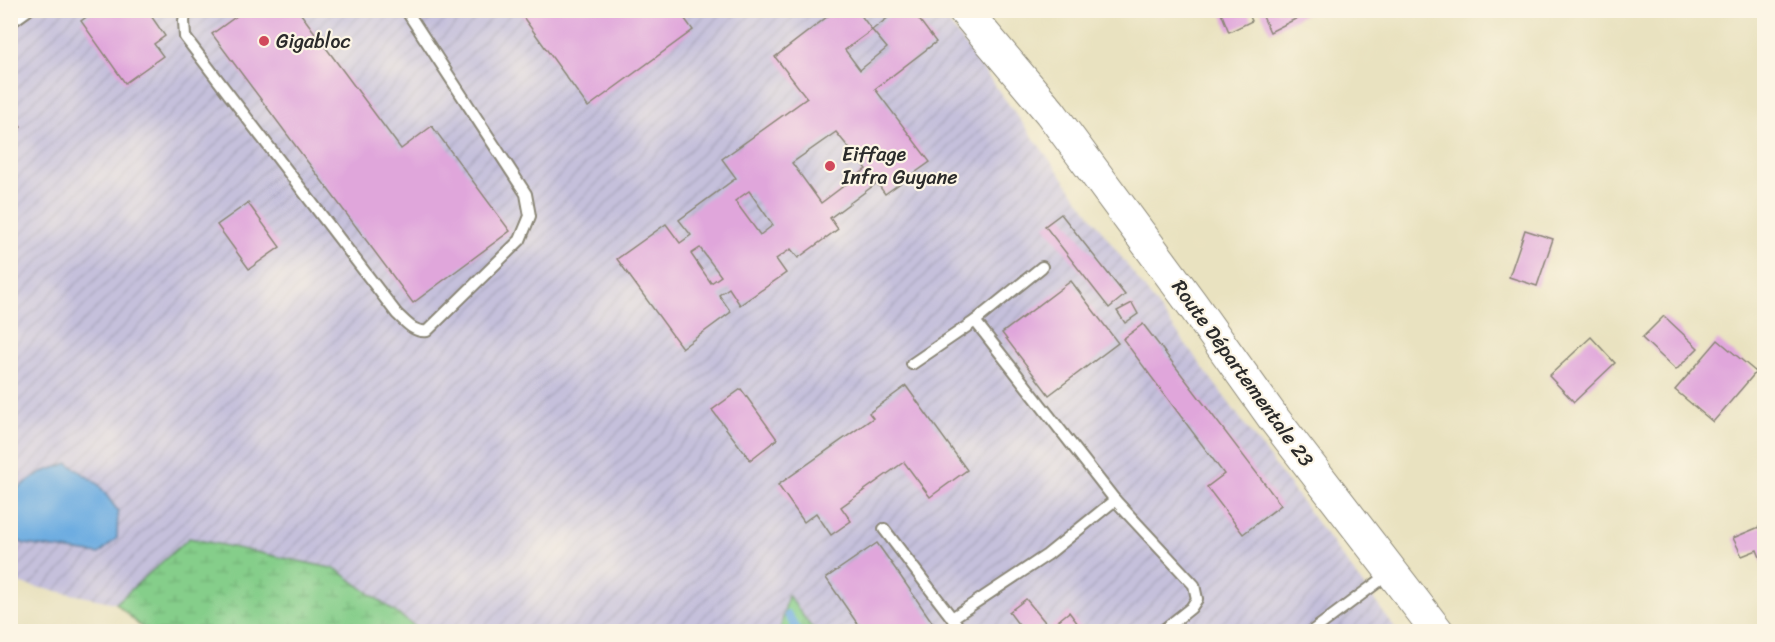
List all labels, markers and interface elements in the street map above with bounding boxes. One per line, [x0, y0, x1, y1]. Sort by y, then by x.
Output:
place label: Gigabloc [276, 24, 350, 59]
marker: Gigabloc [257, 34, 271, 48]
place label: Eiffage Infra Guyane [841, 137, 957, 195]
marker: Eiffage Infra Guyane [823, 159, 837, 173]
street label: Route Départementale 23 [1162, 272, 1323, 475]

